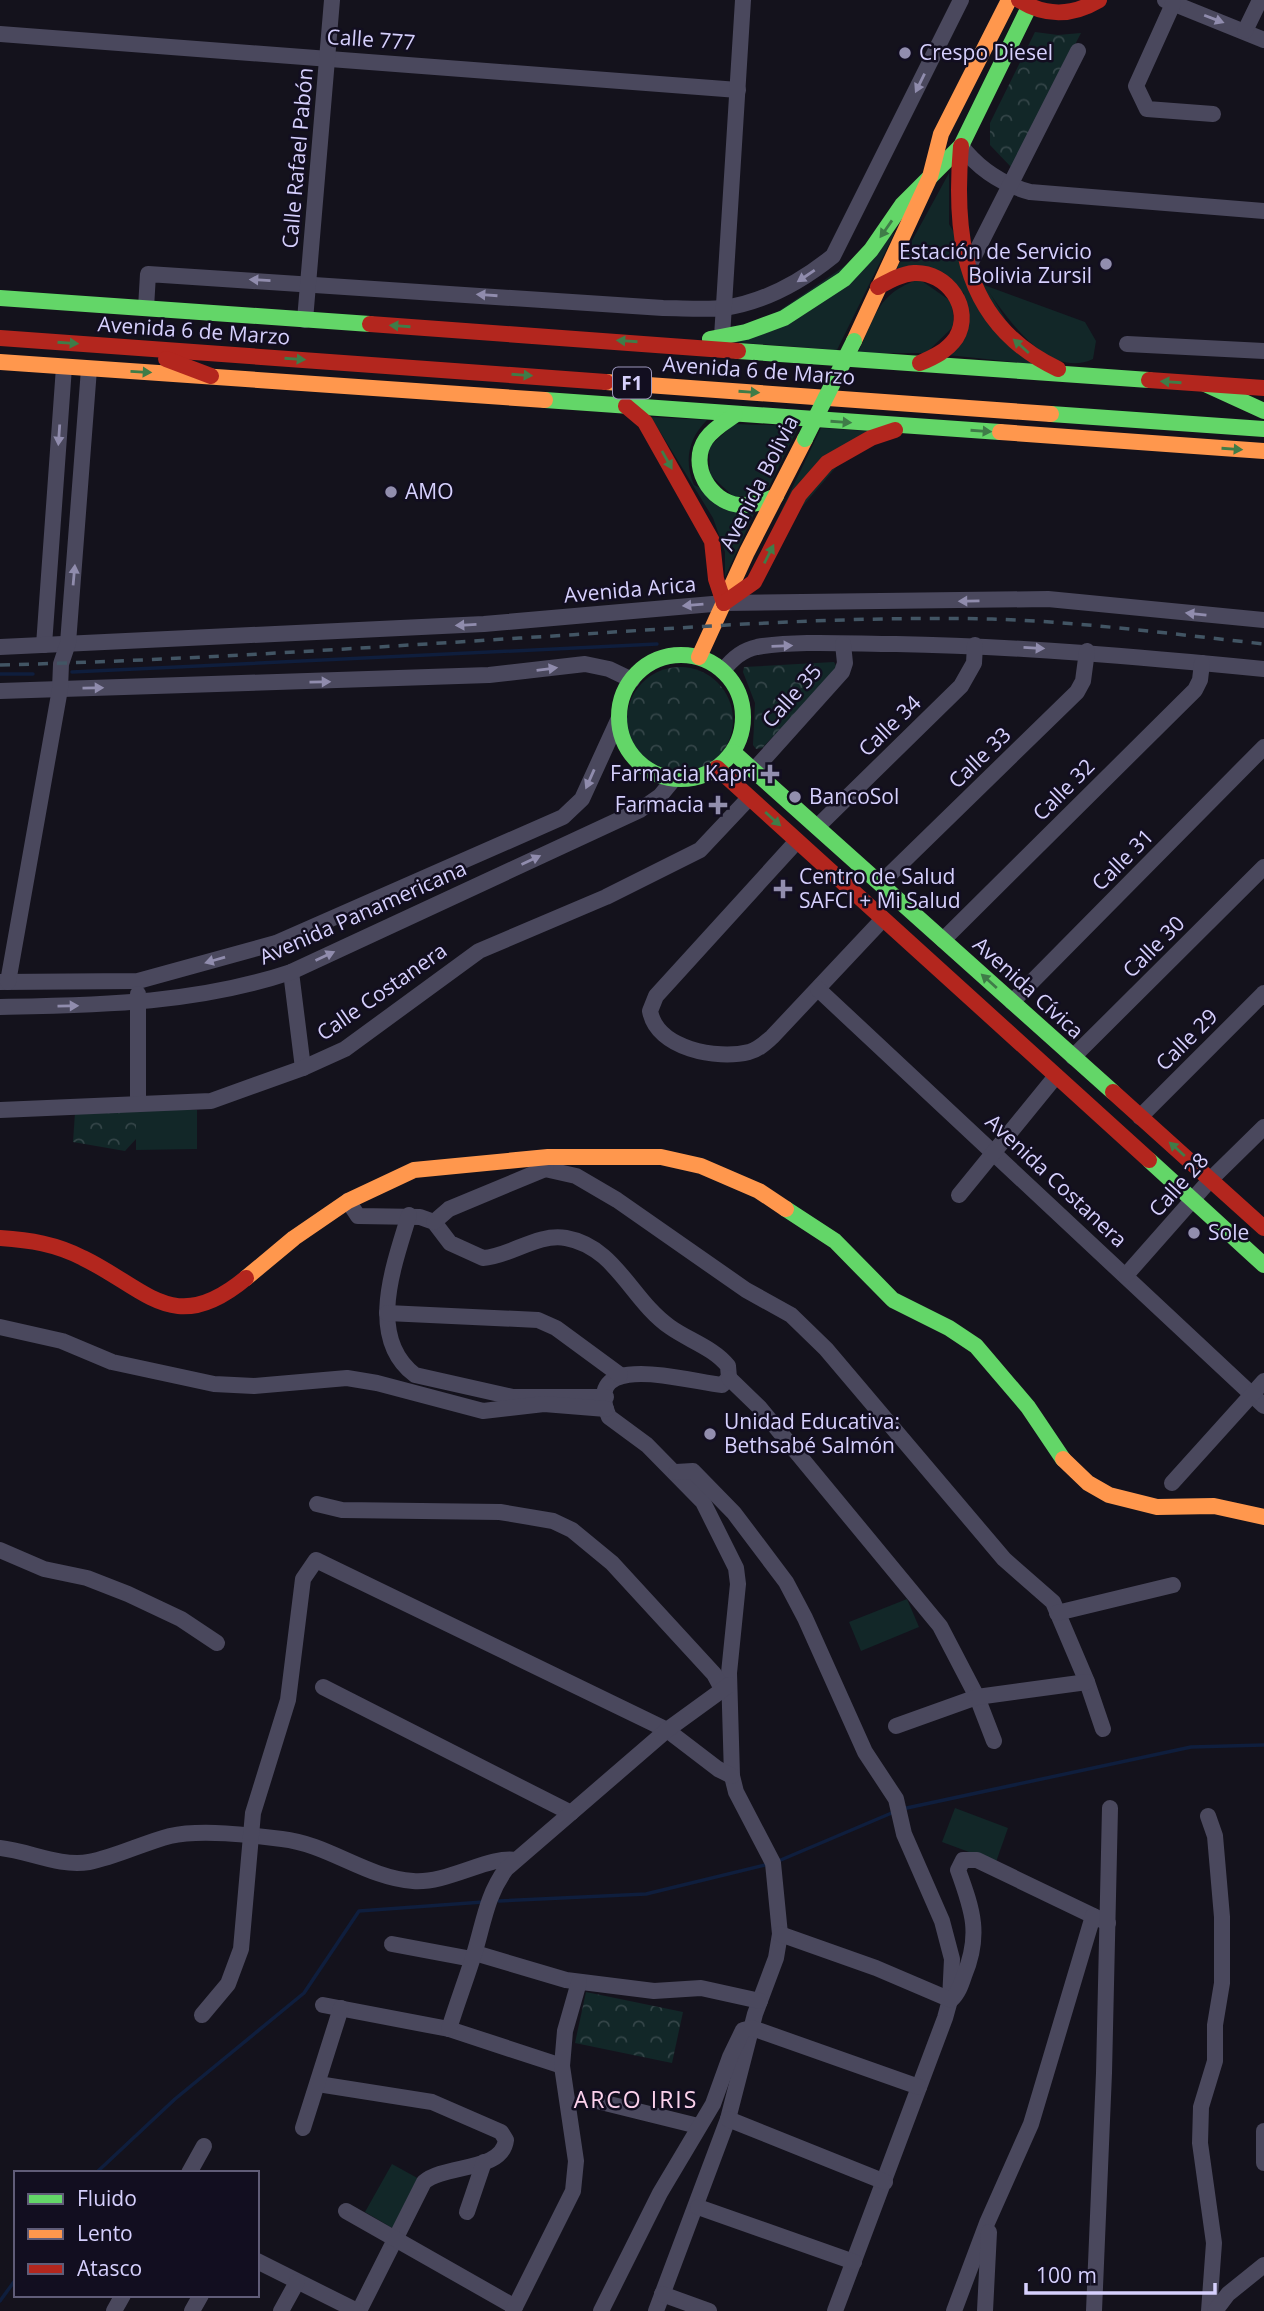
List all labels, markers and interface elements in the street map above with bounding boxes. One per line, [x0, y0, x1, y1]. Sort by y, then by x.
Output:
one-way arrow [1204, 14, 1225, 25]
street label: Calle 777 [326, 22, 416, 56]
place label: Crespo Diesel [919, 38, 1053, 66]
marker: Crespo Diesel [897, 45, 913, 61]
street label: Calle Rafael Pabón [275, 66, 319, 249]
one-way arrow [914, 73, 925, 93]
one-way arrow [879, 220, 893, 238]
place label: Estación de Servicio Bolivia Zursil [899, 237, 1092, 289]
marker: Estación de Servicio Bolivia Zursil [1098, 256, 1114, 272]
one-way arrow [796, 270, 816, 283]
one-way arrow [249, 274, 271, 285]
one-way arrow [476, 290, 498, 301]
street label: Avenida 6 de Marzo [97, 309, 291, 351]
one-way arrow [389, 320, 411, 331]
one-way arrow [616, 335, 638, 346]
one-way arrow [57, 338, 79, 349]
one-way arrow [1012, 338, 1030, 354]
street label: Avenida 6 de Marzo [662, 349, 856, 391]
one-way arrow [284, 354, 306, 365]
one-way arrow [131, 367, 153, 378]
road number: F1 [613, 368, 651, 398]
one-way arrow [511, 370, 533, 381]
one-way arrow [1160, 376, 1182, 387]
one-way arrow [738, 386, 760, 397]
street label: Avenida Bolivia [712, 410, 804, 555]
one-way arrow [830, 416, 852, 427]
one-way arrow [53, 424, 64, 446]
one-way arrow [970, 426, 992, 437]
one-way arrow [1222, 444, 1244, 455]
one-way arrow [661, 450, 673, 470]
place label: AMO [405, 477, 454, 505]
marker: AMO [383, 484, 399, 500]
one-way arrow [762, 543, 774, 563]
one-way arrow [69, 564, 80, 586]
street label: Avenida Arica [563, 569, 697, 609]
one-way arrow [958, 595, 980, 606]
one-way arrow [682, 600, 704, 611]
one-way arrow [1185, 608, 1207, 619]
one-way arrow [455, 619, 477, 630]
one-way arrow [771, 641, 793, 652]
one-way arrow [1023, 643, 1045, 654]
street label: Calle 35 [755, 657, 827, 733]
one-way arrow [536, 663, 558, 674]
one-way arrow [309, 677, 331, 688]
one-way arrow [82, 682, 104, 693]
street label: Calle 34 [852, 689, 927, 762]
street label: Calle 33 [942, 721, 1017, 794]
street label: Calle 32 [1026, 752, 1100, 826]
place label: Farmacia Kapri [610, 759, 756, 787]
marker: Farmacia Kapri [762, 766, 778, 782]
one-way arrow [584, 769, 595, 790]
place label: BancoSol [809, 782, 899, 810]
marker: BancoSol [787, 789, 803, 805]
place label: Farmacia [615, 790, 704, 818]
marker: Farmacia [710, 797, 726, 813]
one-way arrow [764, 811, 781, 827]
street label: Calle 31 [1085, 822, 1159, 896]
street label: Avenida Panamericana [255, 854, 471, 970]
one-way arrow [521, 854, 541, 866]
place label: Centro de Salud SAFCI + Mi Salud [799, 862, 961, 914]
marker: Centro de Salud SAFCI + Mi Salud [773, 879, 793, 899]
street label: Calle 30 [1116, 909, 1190, 983]
street label: Avenida Cívica [967, 930, 1090, 1044]
street label: Calle Costanera [311, 936, 452, 1046]
one-way arrow [315, 950, 335, 962]
one-way arrow [205, 955, 226, 965]
one-way arrow [980, 973, 998, 989]
one-way arrow [57, 1000, 79, 1011]
street label: Calle 29 [1149, 1002, 1223, 1076]
street label: Avenida Costanera [980, 1107, 1133, 1253]
one-way arrow [1169, 1142, 1186, 1158]
street label: Calle 28 [1142, 1146, 1214, 1222]
place label: Sole [1208, 1218, 1249, 1246]
marker: Sole [1186, 1225, 1202, 1241]
place label: Unidad Educativa: Bethsabé Salmón [724, 1407, 900, 1459]
marker: Unidad Educativa: Bethsabé Salmón [702, 1426, 718, 1442]
district label: ARCO IRIS [574, 2083, 698, 2115]
legend [14, 2171, 259, 2297]
text: Fluido [77, 2184, 137, 2212]
text: Lento [77, 2219, 133, 2247]
scale bar [1026, 2252, 1215, 2296]
text: Atasco [77, 2254, 142, 2282]
text: 100 m [1036, 2261, 1097, 2289]

